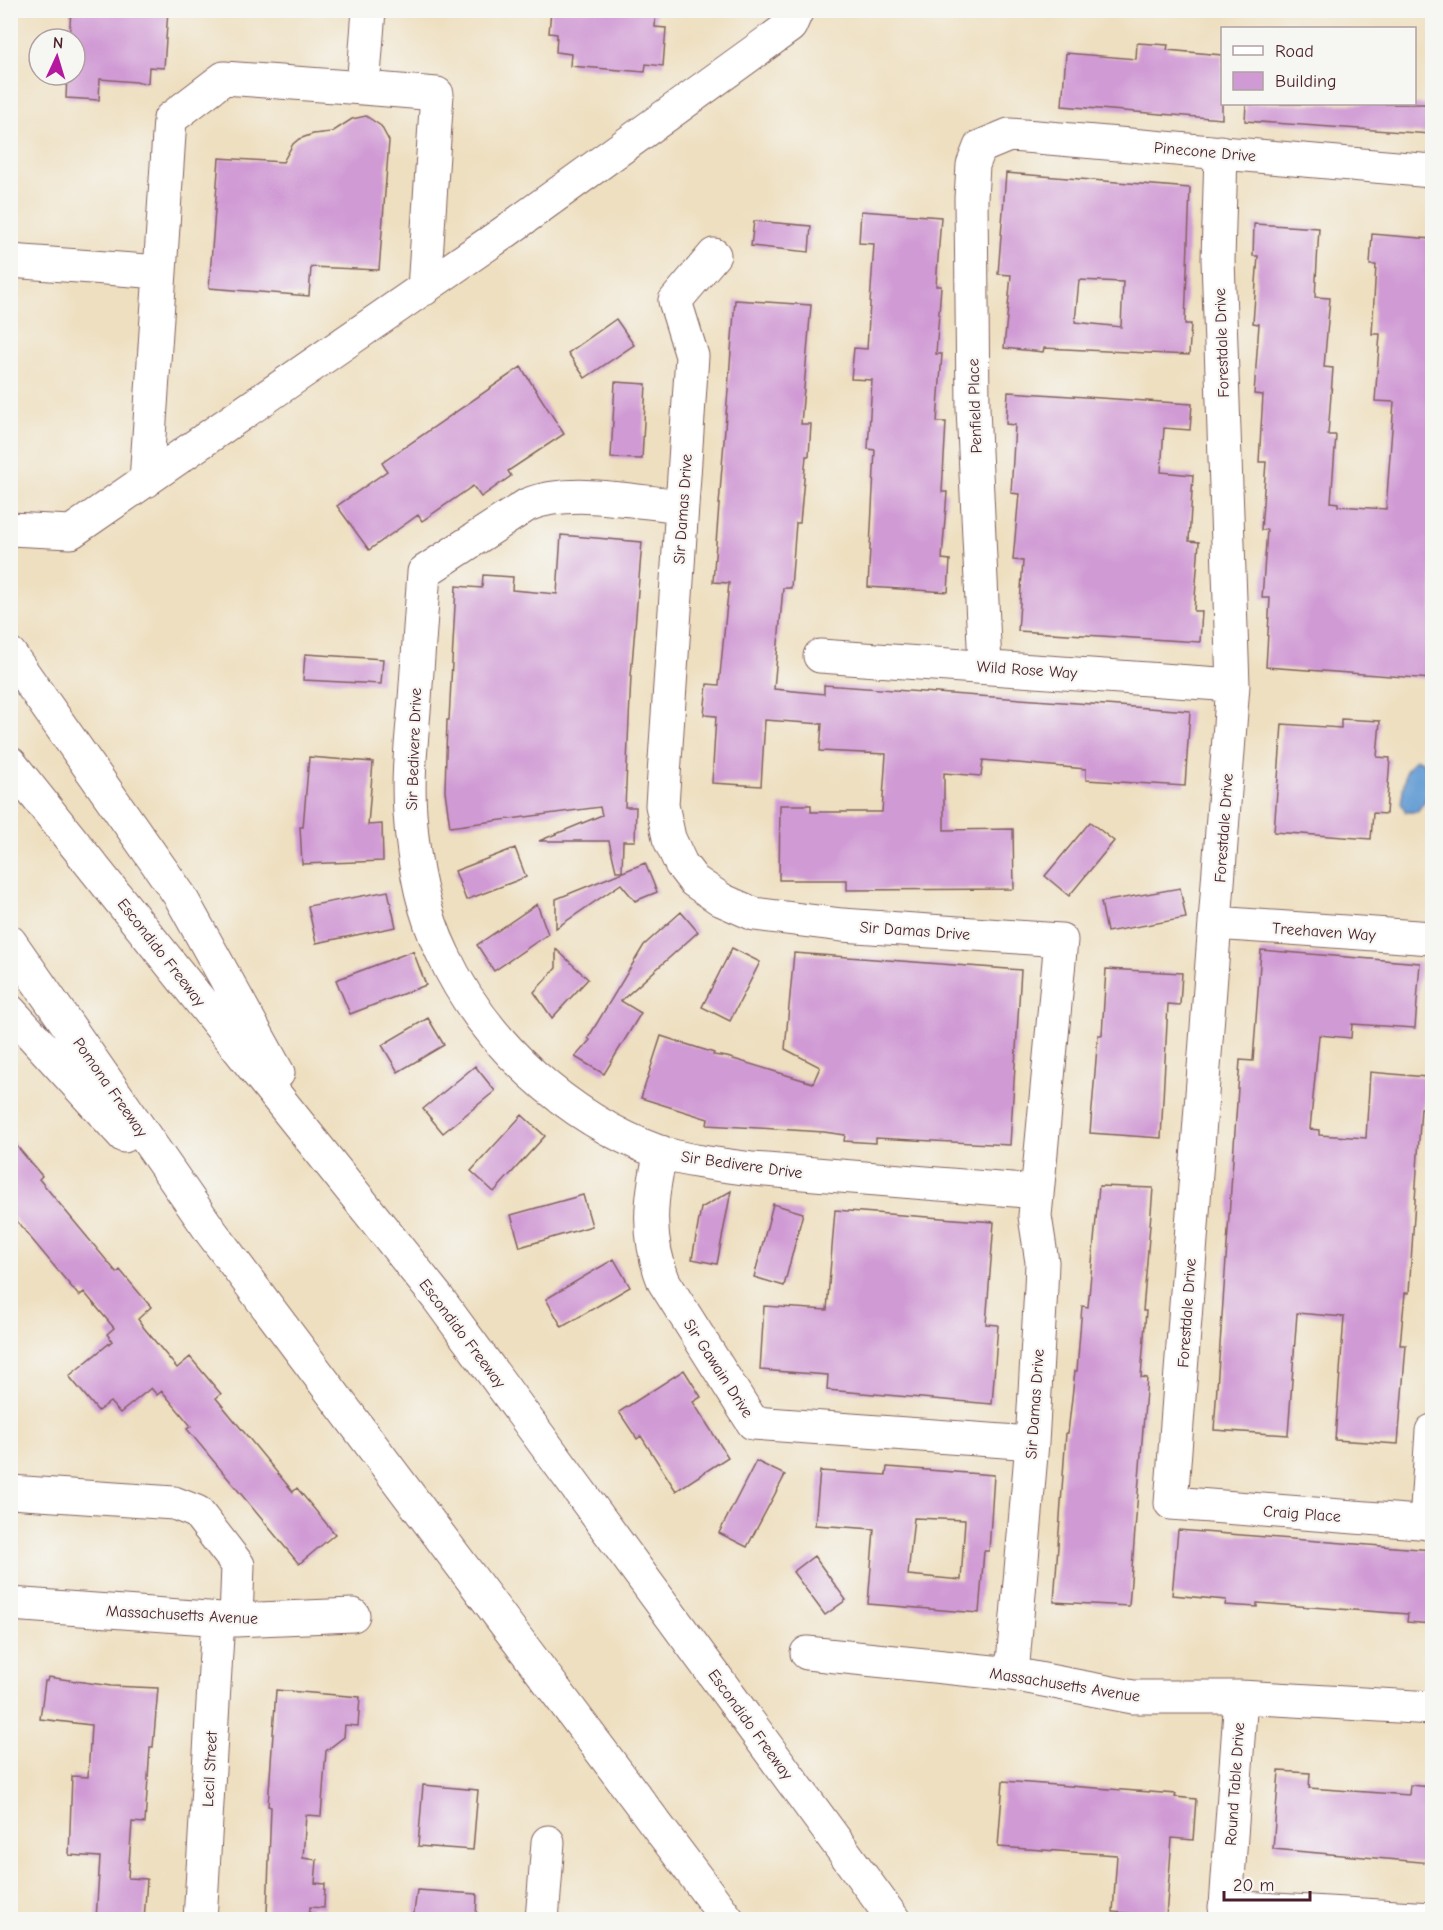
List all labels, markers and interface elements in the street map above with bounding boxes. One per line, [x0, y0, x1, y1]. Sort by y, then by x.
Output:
north arrow [27, 27, 87, 87]
legend [1221, 27, 1416, 105]
text: N [52, 34, 64, 52]
text: Road [1275, 41, 1314, 62]
text: Building [1275, 71, 1337, 92]
street label: Pinecone Drive [1153, 139, 1257, 165]
street label: Forestdale Drive [1211, 288, 1233, 398]
street label: Penfield Place [964, 358, 986, 454]
street label: Sir Damas Drive [670, 453, 696, 565]
street label: Wild Rose Way [976, 658, 1079, 683]
street label: Sir Bedivere Drive [403, 688, 425, 811]
street label: Forestdale Drive [1211, 773, 1237, 883]
street label: Escondido Freeway [114, 895, 209, 1011]
street label: Sir Damas Drive [859, 918, 971, 944]
street label: Treehaven Way [1271, 919, 1377, 945]
street label: Pomona Freeway [69, 1035, 152, 1141]
street label: Sir Bedivere Drive [680, 1148, 804, 1182]
street label: Forestdale Drive [1174, 1258, 1200, 1368]
street label: Escondido Freeway [415, 1276, 510, 1392]
street label: Sir Gawain Drive [680, 1316, 757, 1421]
street label: Sir Damas Drive [1022, 1348, 1048, 1460]
street label: Craig Place [1262, 1502, 1341, 1526]
street label: Massachusetts Avenue [106, 1602, 258, 1628]
street label: Massachusetts Avenue [988, 1664, 1141, 1706]
street label: Escondido Freeway [704, 1666, 797, 1784]
street label: Round Table Drive [1222, 1722, 1248, 1846]
street label: Lecil Street [199, 1730, 221, 1807]
scale bar [1224, 1864, 1310, 1902]
text: 20 m [1233, 1875, 1274, 1896]

